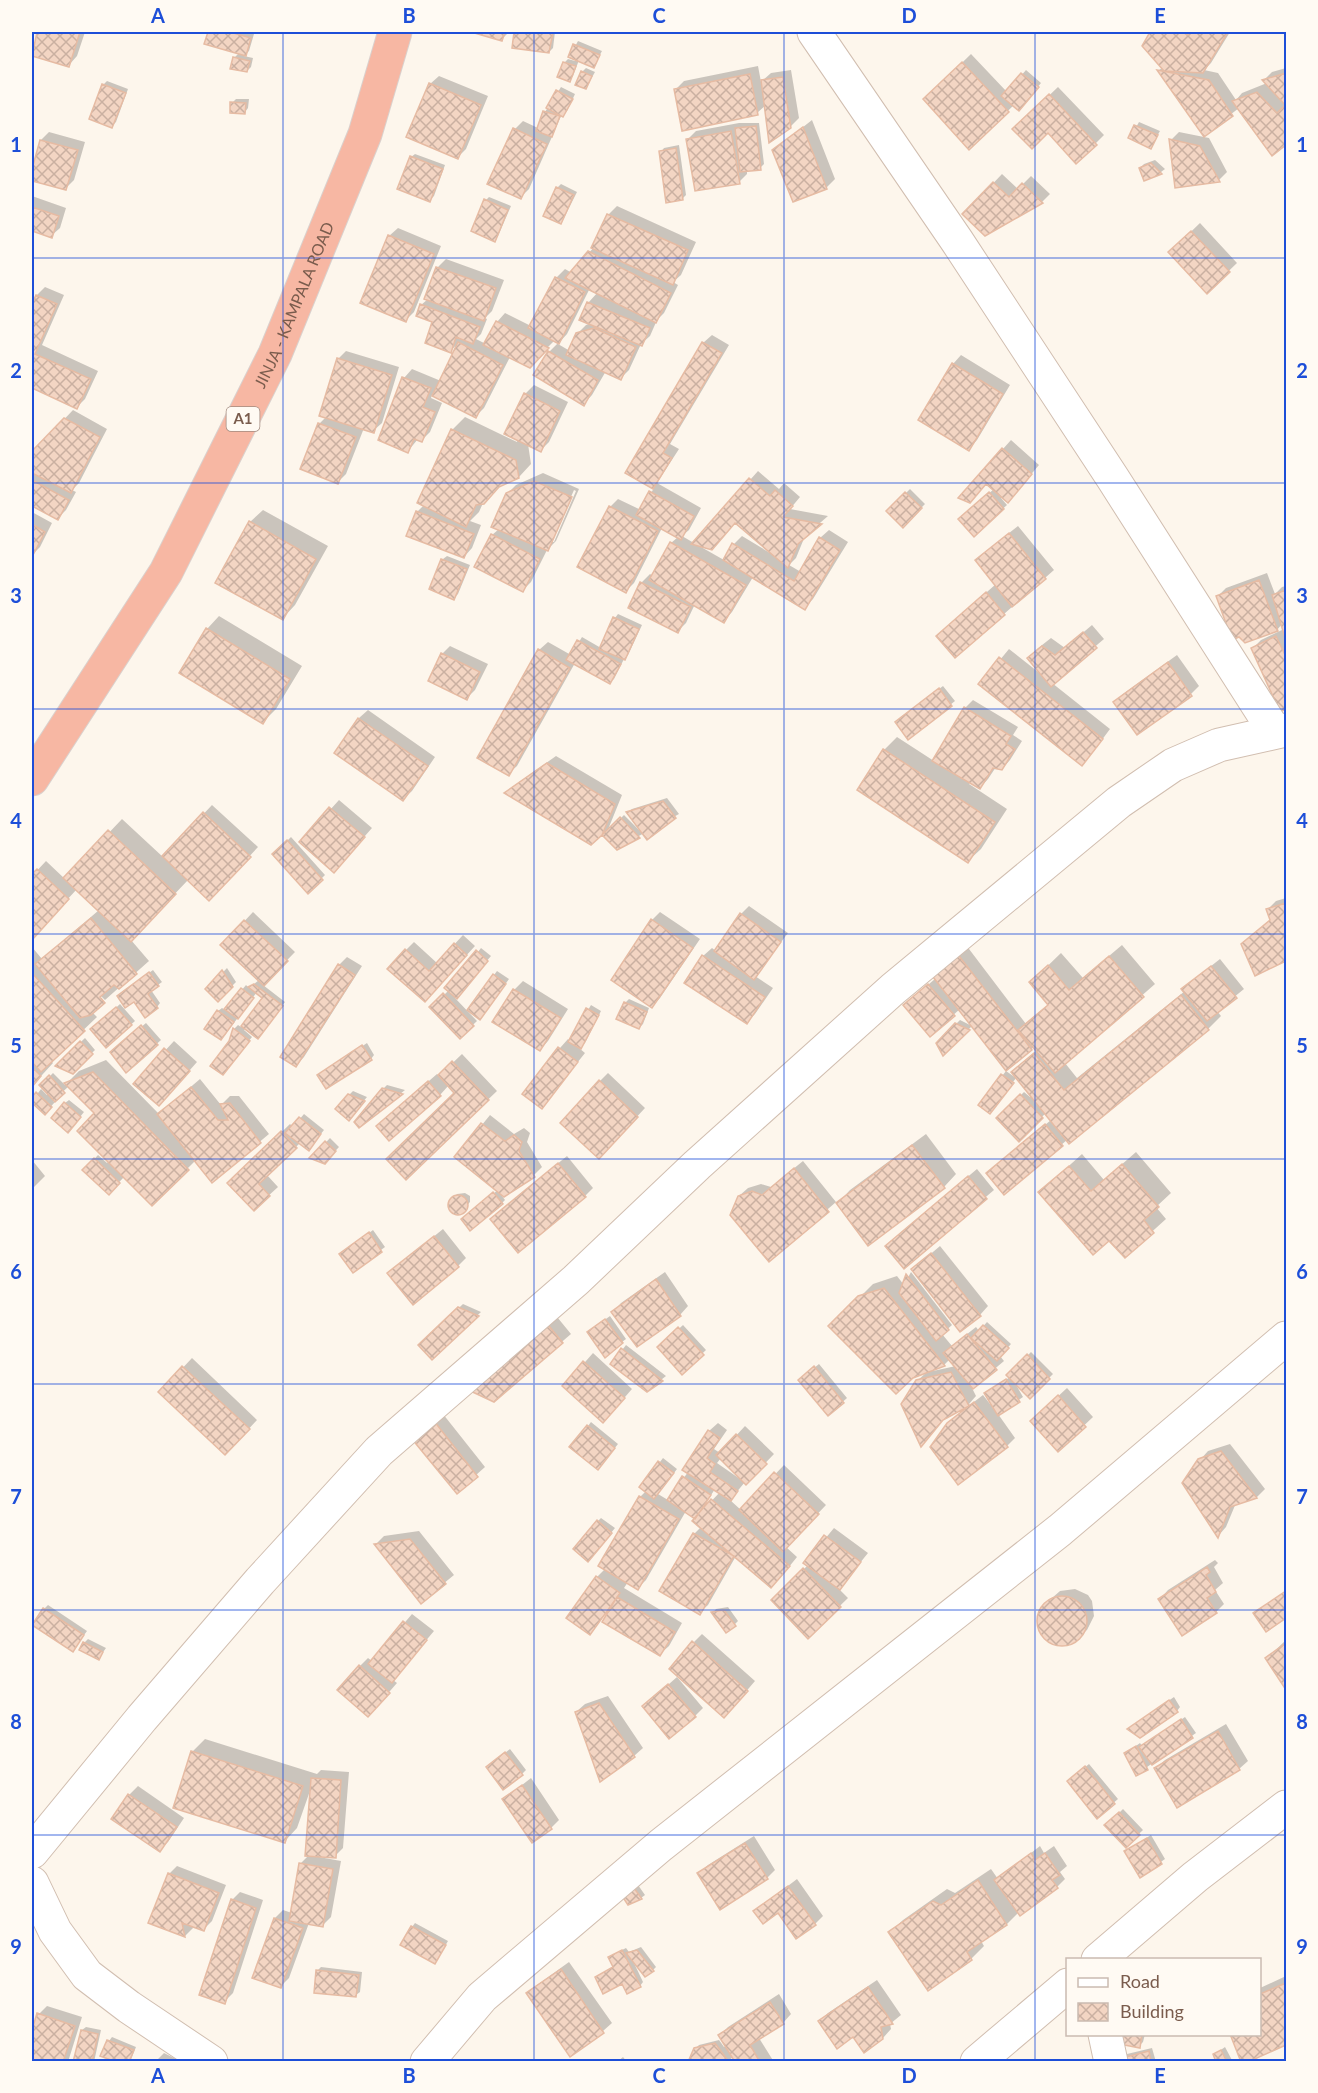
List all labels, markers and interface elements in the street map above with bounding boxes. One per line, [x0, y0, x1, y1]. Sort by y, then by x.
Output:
text: A [150, 3, 165, 27]
text: B [402, 3, 416, 27]
text: C [652, 3, 666, 27]
text: D [901, 3, 917, 27]
text: E [1154, 3, 1166, 27]
text: 1 [10, 132, 22, 156]
text: 1 [1296, 132, 1308, 156]
street label: JINJA - KAMPALA ROAD [250, 219, 337, 391]
text: 2 [10, 358, 22, 382]
text: 2 [1296, 358, 1308, 382]
road number: A1 [226, 407, 260, 431]
text: 3 [10, 583, 22, 607]
text: 3 [1296, 583, 1308, 607]
text: 4 [10, 808, 22, 832]
text: 4 [1296, 808, 1308, 832]
text: 5 [10, 1033, 22, 1057]
text: 5 [1296, 1033, 1308, 1057]
text: 6 [10, 1259, 22, 1283]
text: 6 [1296, 1259, 1308, 1283]
text: 7 [10, 1484, 22, 1508]
text: 7 [1296, 1484, 1308, 1508]
text: 8 [10, 1709, 22, 1733]
text: 8 [1296, 1709, 1308, 1733]
text: 9 [10, 1934, 22, 1958]
text: 9 [1296, 1934, 1308, 1958]
legend [1066, 1958, 1261, 2036]
text: Road [1120, 1970, 1160, 1992]
text: Building [1120, 2000, 1184, 2022]
text: A [150, 2063, 165, 2087]
text: B [402, 2063, 416, 2087]
text: C [652, 2063, 666, 2087]
text: D [901, 2063, 917, 2087]
text: E [1154, 2063, 1166, 2087]

